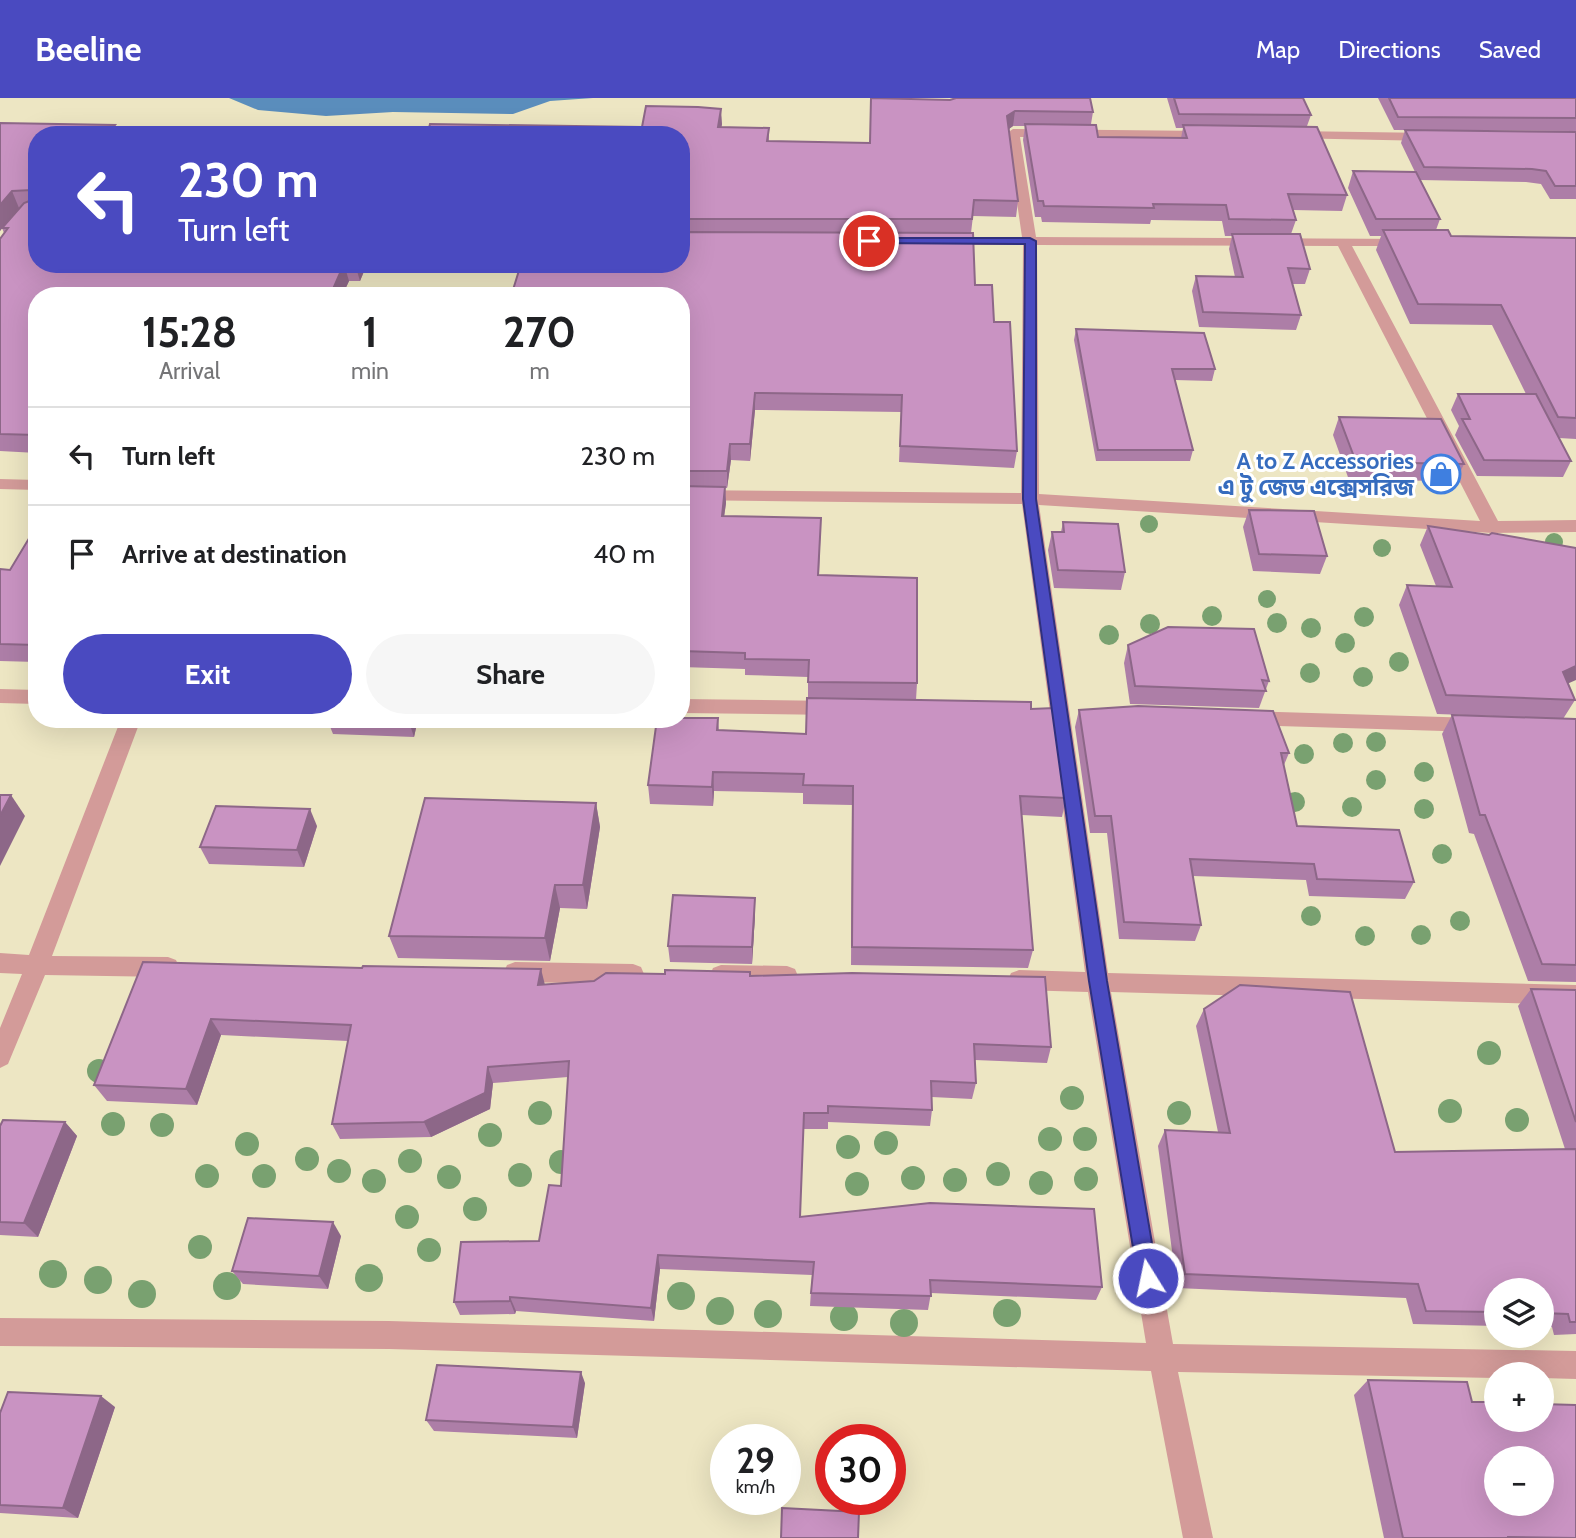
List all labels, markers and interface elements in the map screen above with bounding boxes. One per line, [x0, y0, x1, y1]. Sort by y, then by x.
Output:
text: Beeline [35, 29, 141, 69]
text: Map [1256, 35, 1300, 64]
text: Directions [1338, 35, 1441, 64]
text: Saved [1479, 35, 1541, 64]
text: 230 m [178, 150, 319, 209]
icon: left [63, 154, 154, 245]
text: Turn left [178, 210, 289, 249]
pin [839, 211, 899, 271]
icon: arrive [850, 222, 888, 260]
text: 15:28 [142, 306, 237, 358]
text: 1 [362, 306, 378, 358]
text: 270 [503, 306, 576, 358]
text: Arrival [159, 357, 220, 385]
text: min [351, 357, 389, 385]
text: m [529, 357, 550, 385]
icon: left [63, 437, 101, 475]
text: Turn left [122, 440, 215, 472]
text: 230 m [581, 440, 655, 472]
place label: A to Z Accessories এ টু জেড এক্সেসরিজ [1218, 447, 1415, 503]
shop icon: A to Z Accessories এ টু জেড এক্সেসরিজ [1420, 453, 1462, 495]
icon: arrive [63, 535, 101, 573]
text: Arrive at destination [122, 538, 347, 570]
text: 40 m [593, 538, 655, 570]
button: Exit [63, 634, 352, 714]
button: Share [366, 634, 655, 714]
position arrow [1111, 1241, 1185, 1315]
map controls [1484, 1278, 1554, 1516]
button: layers [1484, 1278, 1554, 1348]
button: + [1484, 1362, 1554, 1432]
speed limit sign: 30 [815, 1424, 906, 1515]
text: 29 [736, 1439, 775, 1482]
button: − [1484, 1446, 1554, 1516]
text: km/h [736, 1476, 775, 1498]

